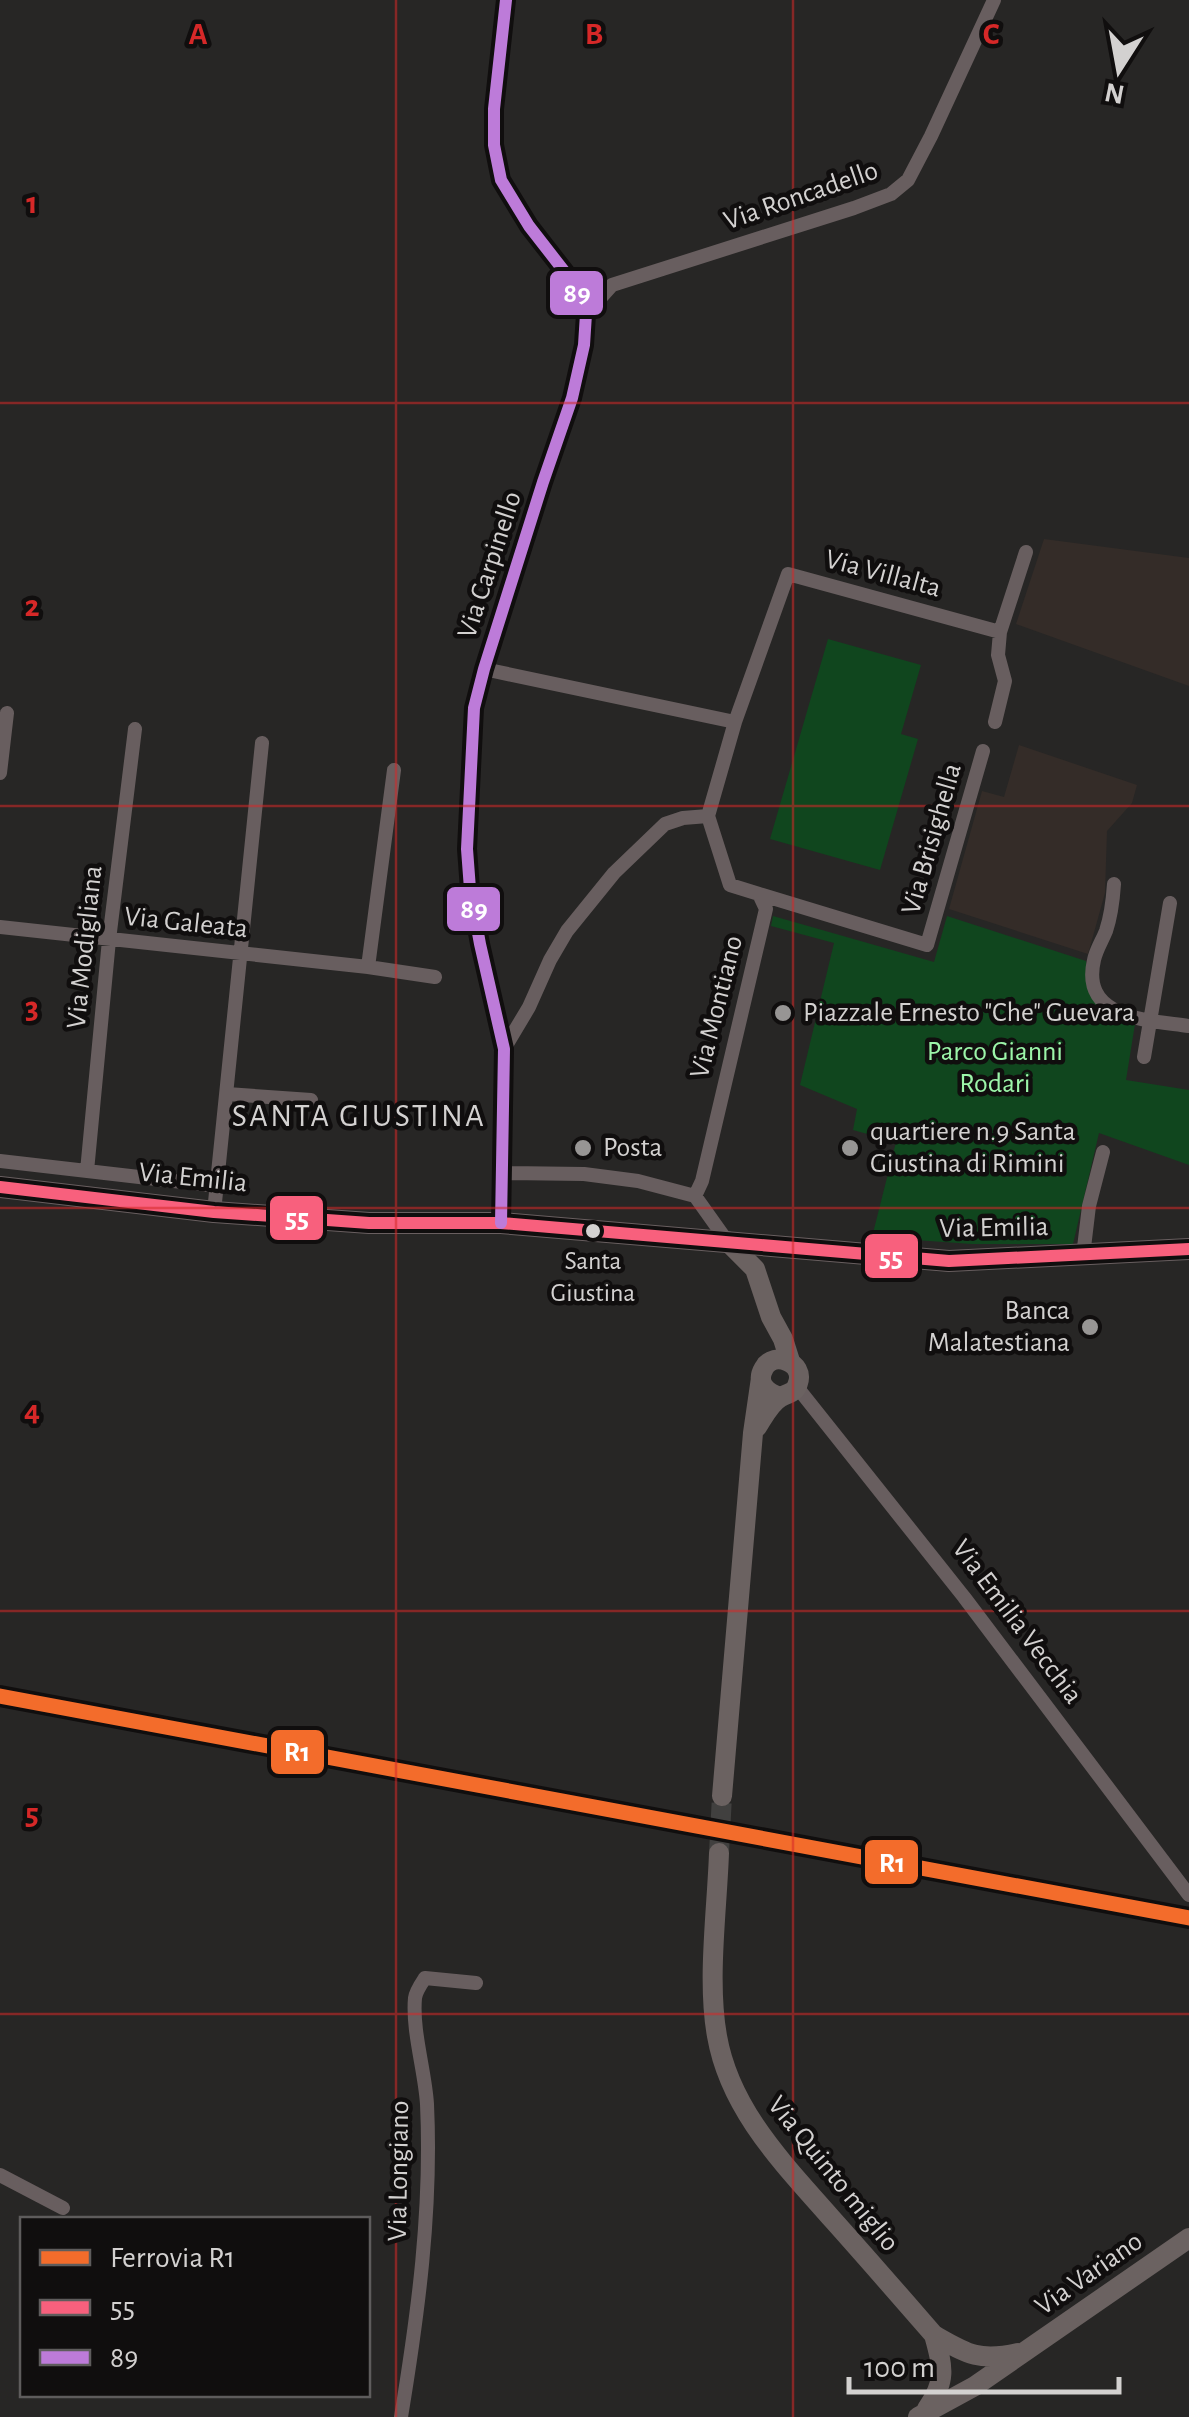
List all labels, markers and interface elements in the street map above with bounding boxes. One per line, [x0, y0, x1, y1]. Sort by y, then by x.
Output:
text: A [188, 18, 208, 50]
text: B [585, 18, 603, 50]
text: C [983, 18, 1000, 50]
north arrow [1069, 20, 1169, 120]
text: N [1102, 77, 1127, 108]
street label: Via Roncadello [720, 157, 882, 235]
text: 1 [26, 187, 38, 219]
line badge: 89 [548, 269, 605, 317]
text: 89 [563, 280, 591, 308]
street label: Via Carpinello [453, 488, 527, 642]
street label: Via Villalta [822, 545, 944, 603]
text: 2 [24, 590, 40, 622]
street label: Via Brisighella [897, 760, 967, 918]
street label: Via Modigliana [63, 864, 108, 1030]
line badge: 89 [445, 885, 502, 933]
text: 89 [460, 896, 488, 924]
street label: Via Galeata [123, 903, 249, 943]
street label: Via Montiano [686, 933, 748, 1081]
text: 3 [25, 992, 39, 1024]
place label: Piazzale Ernesto "Che" Guevara [803, 999, 1135, 1027]
marker: Piazzale Ernesto "Che" Guevara [772, 1002, 794, 1024]
park label: Parco Gianni Rodari [927, 1038, 1063, 1098]
district label: SANTA GIUSTINA [232, 1100, 486, 1132]
place label: quartiere n.9 Santa Giustina di Rimini [870, 1118, 1076, 1178]
place label: Posta [603, 1134, 662, 1162]
marker: Posta [572, 1137, 594, 1159]
marker: quartiere n.9 Santa Giustina di Rimini [839, 1137, 861, 1159]
street label: Via Emilia [137, 1158, 249, 1198]
line badge: 55 [268, 1194, 325, 1242]
text: 55 [285, 1205, 309, 1233]
street label: Via Emilia [939, 1213, 1049, 1243]
marker: Santa Giustina [583, 1221, 603, 1241]
line badge: 55 [863, 1232, 920, 1280]
text: 55 [879, 1244, 903, 1272]
place label: Santa Giustina [551, 1248, 635, 1306]
place label: Banca Malatestiana [928, 1297, 1070, 1357]
marker: Banca Malatestiana [1079, 1316, 1101, 1338]
text: 4 [24, 1395, 40, 1427]
street label: Via Emilia Vecchia [947, 1535, 1088, 1709]
line badge: R1 [269, 1728, 326, 1776]
text: R1 [284, 1739, 310, 1767]
text: 5 [25, 1798, 39, 1830]
line badge: R1 [863, 1838, 920, 1886]
text: R1 [879, 1850, 905, 1878]
street label: Via Quinto miglio [762, 2091, 904, 2257]
street label: Via Longiano [384, 2100, 414, 2242]
legend [20, 2217, 370, 2397]
street label: Via Variano [1030, 2227, 1148, 2321]
text: Ferrovia R1 [110, 2243, 235, 2273]
text: 55 [110, 2293, 135, 2323]
scale bar [849, 2332, 1119, 2394]
text: 89 [110, 2343, 138, 2373]
text: 100 m [864, 2353, 935, 2383]

